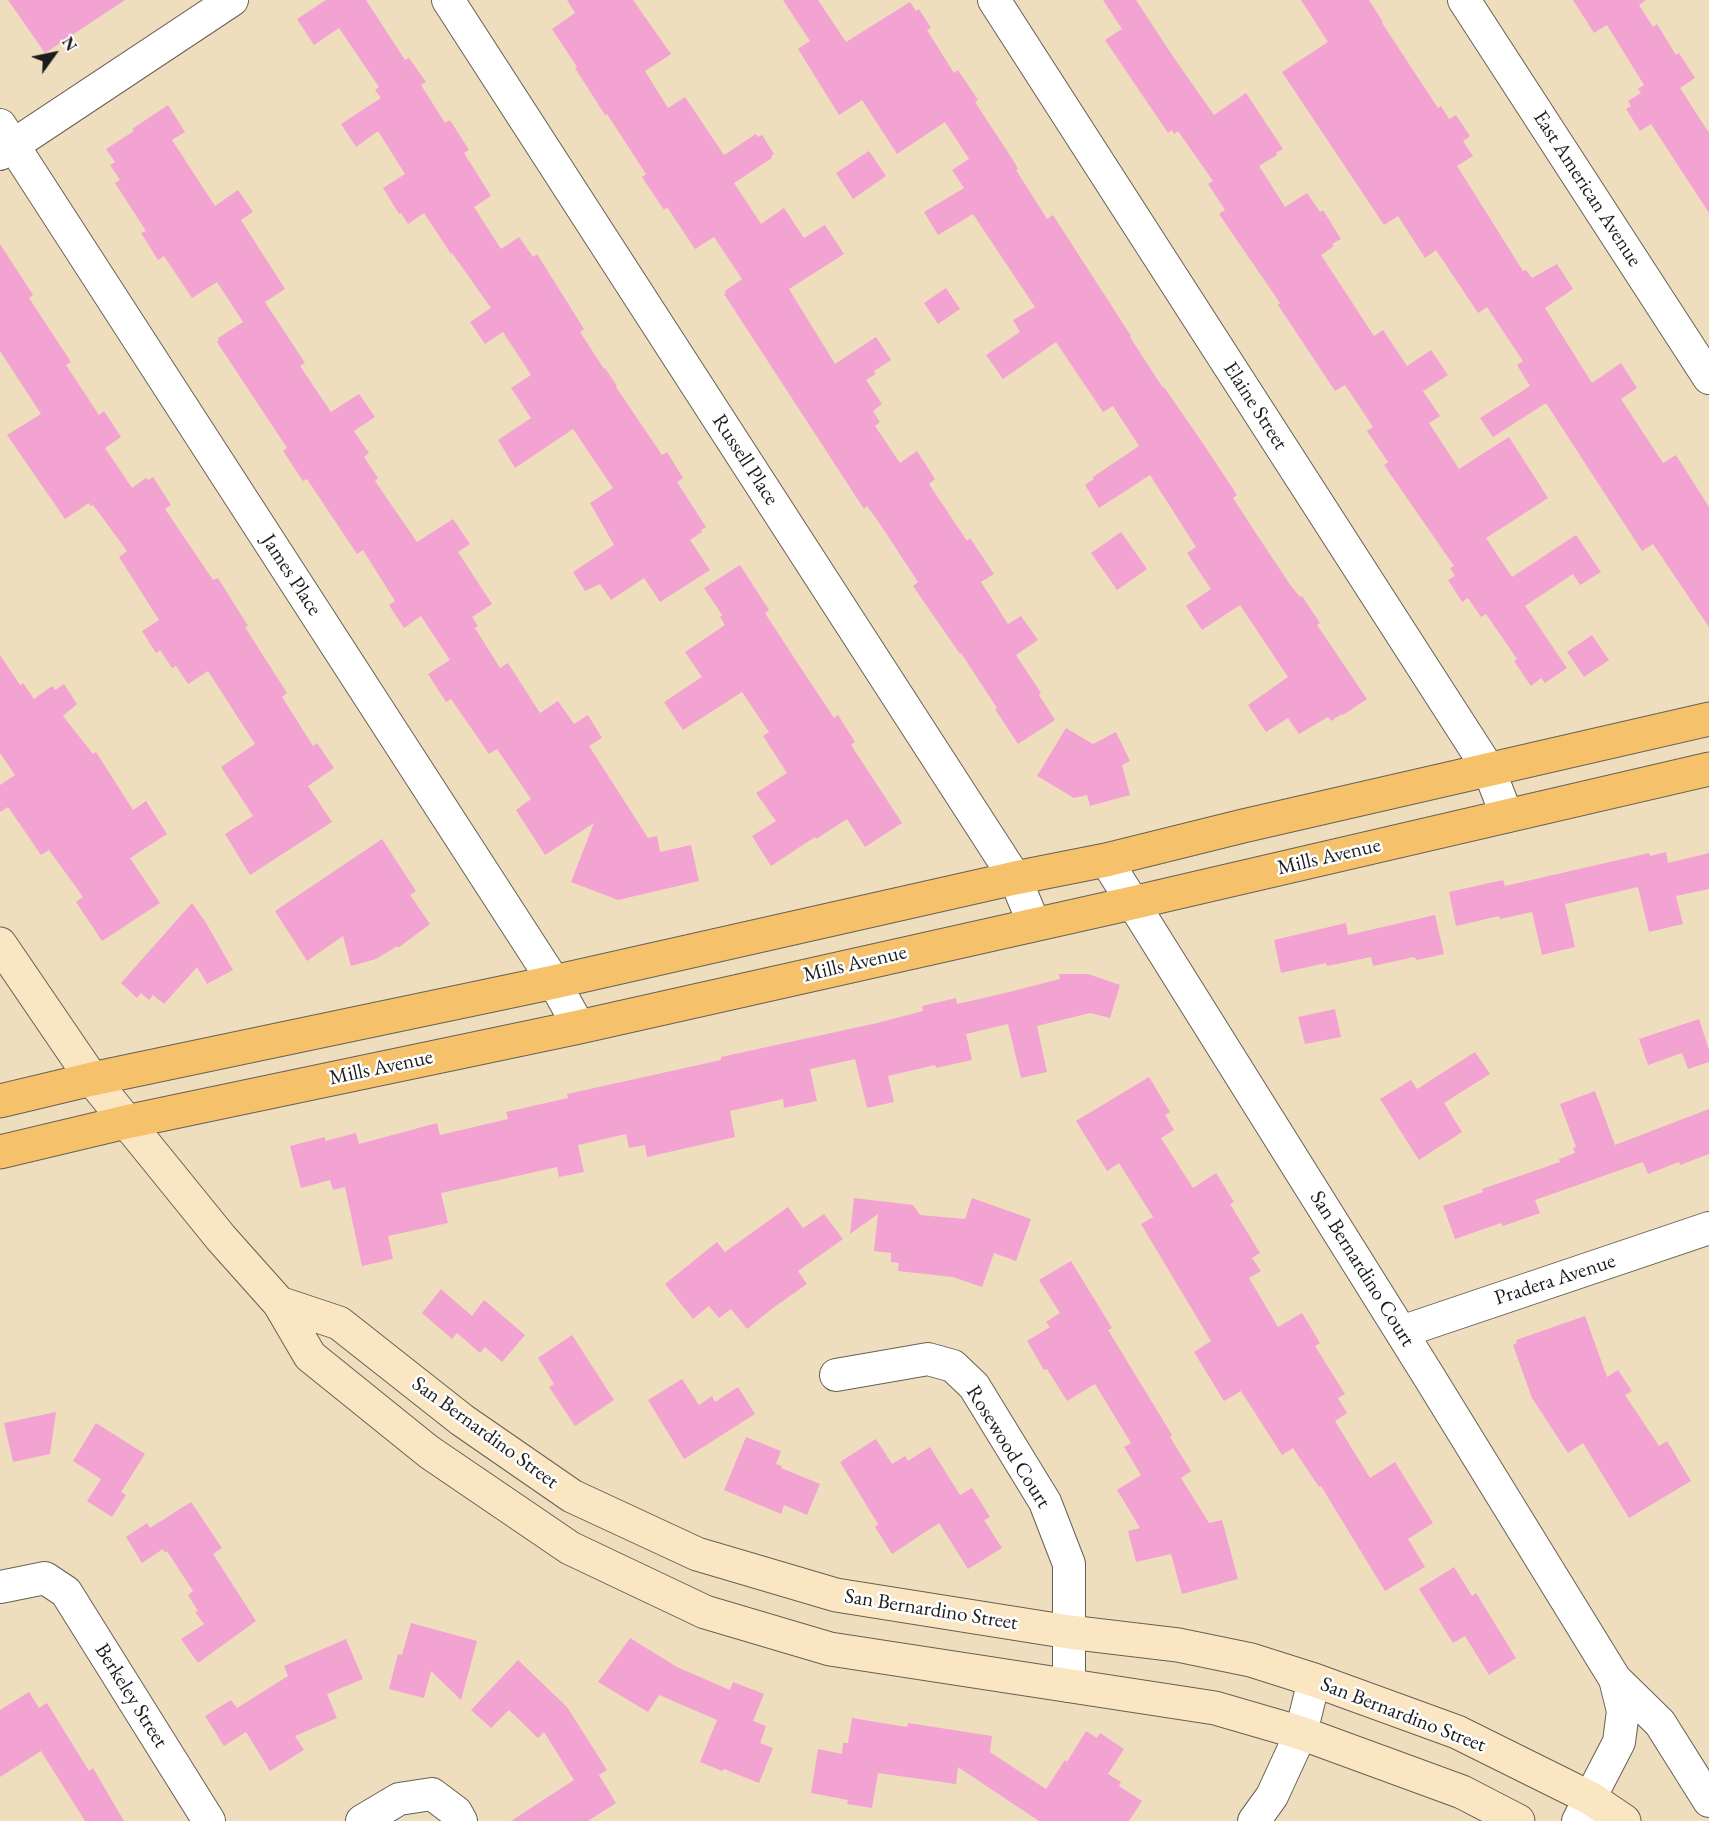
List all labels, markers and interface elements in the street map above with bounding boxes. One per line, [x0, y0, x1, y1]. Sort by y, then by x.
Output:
north arrow [24, 24, 84, 84]
text: N [57, 33, 82, 55]
street label: East American Avenue [1527, 106, 1647, 272]
street label: Elaine Street [1217, 357, 1293, 455]
street label: Russell Place [706, 410, 784, 510]
street label: James Place [255, 529, 327, 621]
street label: Mills Avenue [1275, 833, 1383, 881]
street label: Mills Avenue [801, 940, 909, 988]
street label: Mills Avenue [327, 1045, 435, 1091]
street label: San Bernardino Court [1304, 1186, 1420, 1352]
street label: Pradera Avenue [1491, 1249, 1619, 1311]
street label: San Bernardino Street [407, 1371, 563, 1495]
street label: Rosewood Court [960, 1381, 1056, 1513]
street label: San Bernardino Street [843, 1584, 1019, 1636]
street label: Berkeley Street [89, 1639, 173, 1753]
street label: San Bernardino Street [1317, 1672, 1489, 1758]

